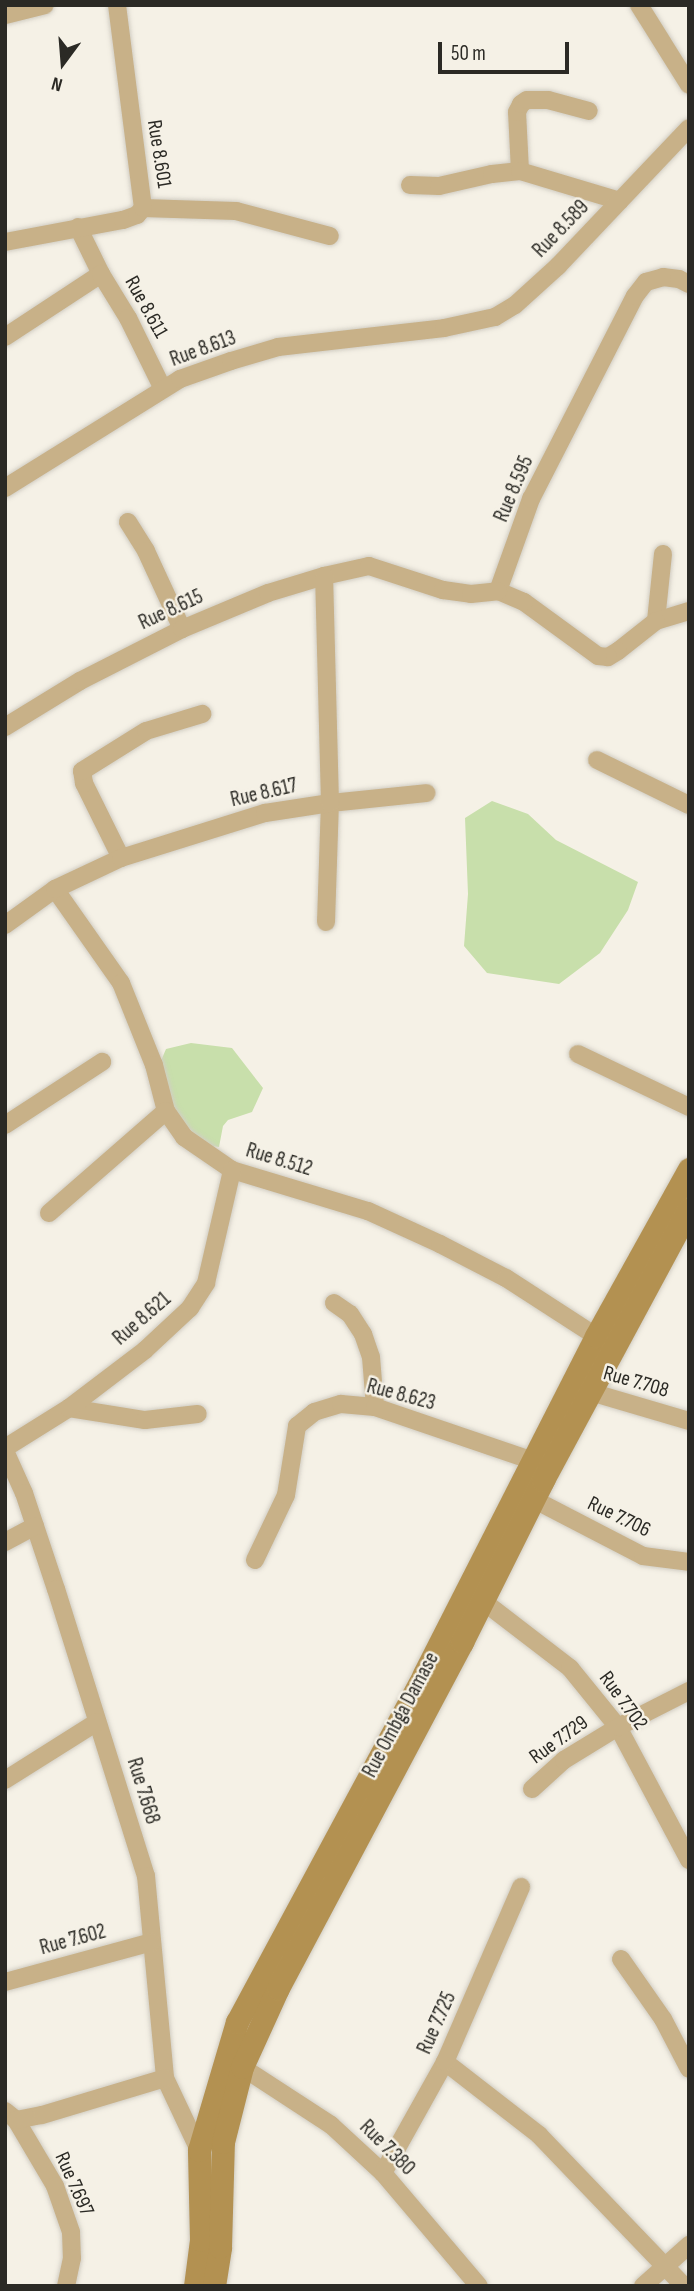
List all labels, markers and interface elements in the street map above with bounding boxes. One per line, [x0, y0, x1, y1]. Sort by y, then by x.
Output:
north arrow [28, 28, 98, 98]
scale bar [442, 28, 573, 72]
text: 50 m [451, 41, 486, 66]
text: N [49, 71, 65, 96]
street label: Rue 8.601 [141, 118, 177, 190]
street label: Rue 8.589 [528, 195, 594, 263]
street label: Rue 8.611 [119, 272, 173, 342]
street label: Rue 8.613 [167, 325, 239, 373]
street label: Rue 8.595 [489, 452, 539, 526]
street label: Rue 8.615 [135, 584, 207, 636]
street label: Rue 8.617 [228, 773, 300, 813]
street label: Rue 8.512 [243, 1138, 315, 1182]
street label: Rue 8.621 [108, 1287, 176, 1351]
street label: Rue 7.708 [600, 1361, 672, 1403]
street label: Rue 8.623 [364, 1374, 438, 1416]
street label: Rue 7.706 [583, 1491, 655, 1543]
street label: Rue Ombga Damase [357, 1648, 445, 1782]
street label: Rue 7.702 [593, 1667, 653, 1735]
street label: Rue 7.729 [525, 1710, 593, 1770]
street label: Rue 7.668 [121, 1755, 165, 1827]
street label: Rue 7.602 [37, 1919, 109, 1961]
street label: Rue 7.725 [412, 1988, 462, 2058]
street label: Rue 7.380 [354, 2115, 420, 2181]
street label: Rue 7.697 [49, 2148, 99, 2220]

